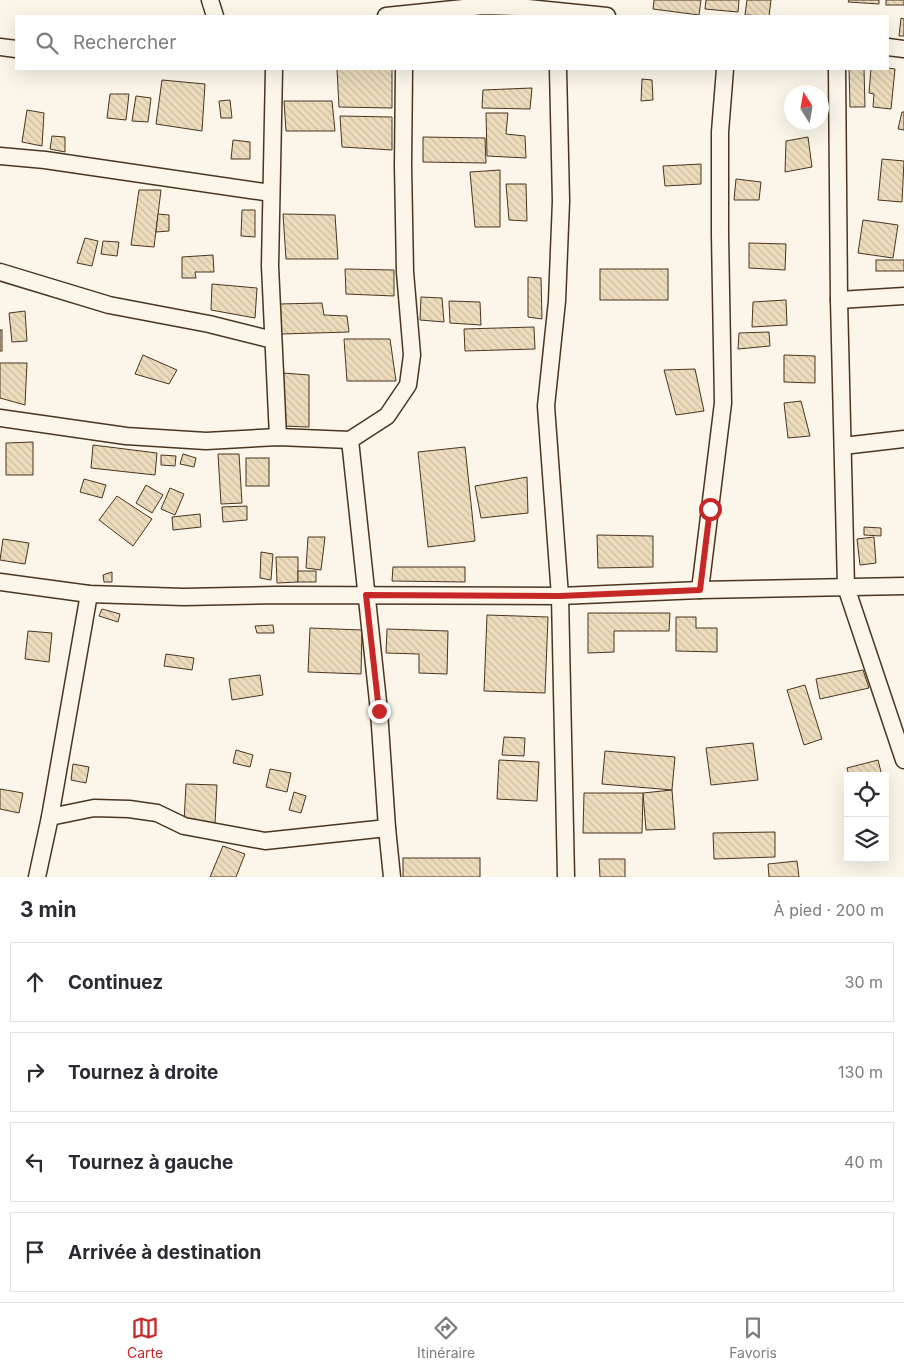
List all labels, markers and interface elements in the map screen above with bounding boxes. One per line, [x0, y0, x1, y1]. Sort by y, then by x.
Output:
search box [15, 15, 889, 70]
icon: search [33, 29, 61, 57]
text: Rechercher [73, 31, 176, 54]
north arrow [784, 85, 829, 130]
route start [699, 498, 722, 521]
route end [368, 700, 391, 723]
map controls [844, 772, 889, 862]
button: locate [844, 772, 889, 817]
button: layers [844, 817, 889, 862]
text: 3 min [20, 897, 76, 922]
text: À pied · 200 m [774, 900, 884, 920]
icon: ahead [21, 968, 49, 996]
text: Continuez [68, 971, 163, 994]
text: 30 m [845, 972, 883, 992]
icon: right [21, 1058, 49, 1086]
text: Tournez à droite [68, 1061, 218, 1084]
text: 130 m [838, 1062, 883, 1082]
icon: left [21, 1148, 49, 1176]
text: Tournez à gauche [68, 1151, 233, 1174]
text: 40 m [844, 1152, 883, 1172]
icon: arrive [21, 1238, 49, 1266]
text: Arrivée à destination [68, 1241, 261, 1264]
tab: Carte [127, 1314, 163, 1361]
tab: Itinéraire [417, 1314, 475, 1361]
tab: Favoris [729, 1314, 777, 1361]

